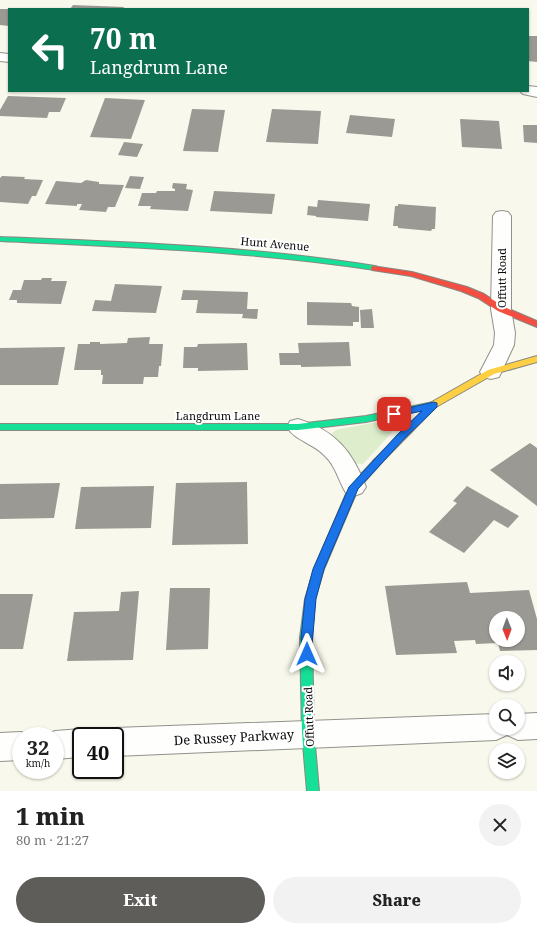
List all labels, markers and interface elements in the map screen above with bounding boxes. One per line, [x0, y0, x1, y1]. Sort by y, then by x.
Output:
text: 70 m [90, 19, 157, 57]
icon: left [24, 24, 76, 76]
text: Langdrum Lane [90, 55, 228, 79]
street label: Hunt Avenue [240, 233, 310, 254]
street label: Offutt Road [494, 248, 509, 308]
pin [377, 397, 411, 431]
icon: arrive [383, 403, 405, 425]
street label: Langdrum Lane [176, 408, 260, 423]
north arrow [489, 611, 525, 647]
map controls [489, 611, 525, 779]
position arrow [286, 633, 328, 675]
button: sound [489, 655, 525, 691]
street label: Offutt Road [300, 687, 317, 747]
button: search [489, 699, 525, 735]
street label: De Russey Parkway [173, 725, 295, 749]
speed limit sign: 40 [72, 727, 124, 779]
text: 32 [27, 734, 49, 761]
button: layers [489, 743, 525, 779]
text: km/h [26, 756, 50, 770]
text: 1 min [16, 799, 85, 832]
button: close [479, 804, 521, 846]
text: 80 m · 21:27 [16, 831, 89, 849]
button: Exit [16, 877, 265, 923]
button: Share [273, 877, 521, 923]

